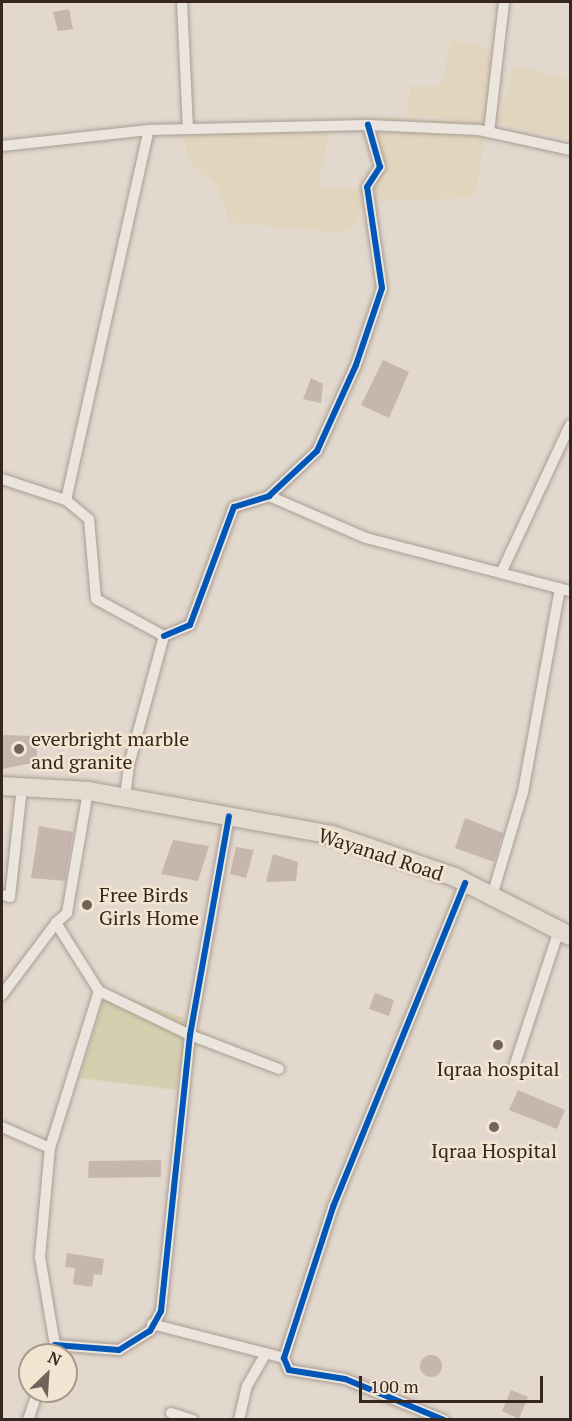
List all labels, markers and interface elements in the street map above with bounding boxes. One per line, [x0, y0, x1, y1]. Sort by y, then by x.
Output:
place label: everbright marble and granite [31, 726, 189, 773]
marker: everbright marble and granite [12, 742, 26, 756]
street label: Wayanad Road [315, 822, 447, 886]
place label: Free Birds Girls Home [99, 882, 199, 929]
marker: Free Birds Girls Home [80, 898, 94, 912]
marker: Iqraa hospital [489, 1036, 507, 1054]
place label: Iqraa hospital [436, 1056, 560, 1080]
marker: Iqraa Hospital [485, 1118, 503, 1136]
place label: Iqraa Hospital [431, 1138, 557, 1162]
north arrow [18, 1343, 78, 1403]
text: N [45, 1346, 65, 1371]
scale bar [362, 1364, 546, 1402]
text: 100 m [370, 1374, 419, 1398]

